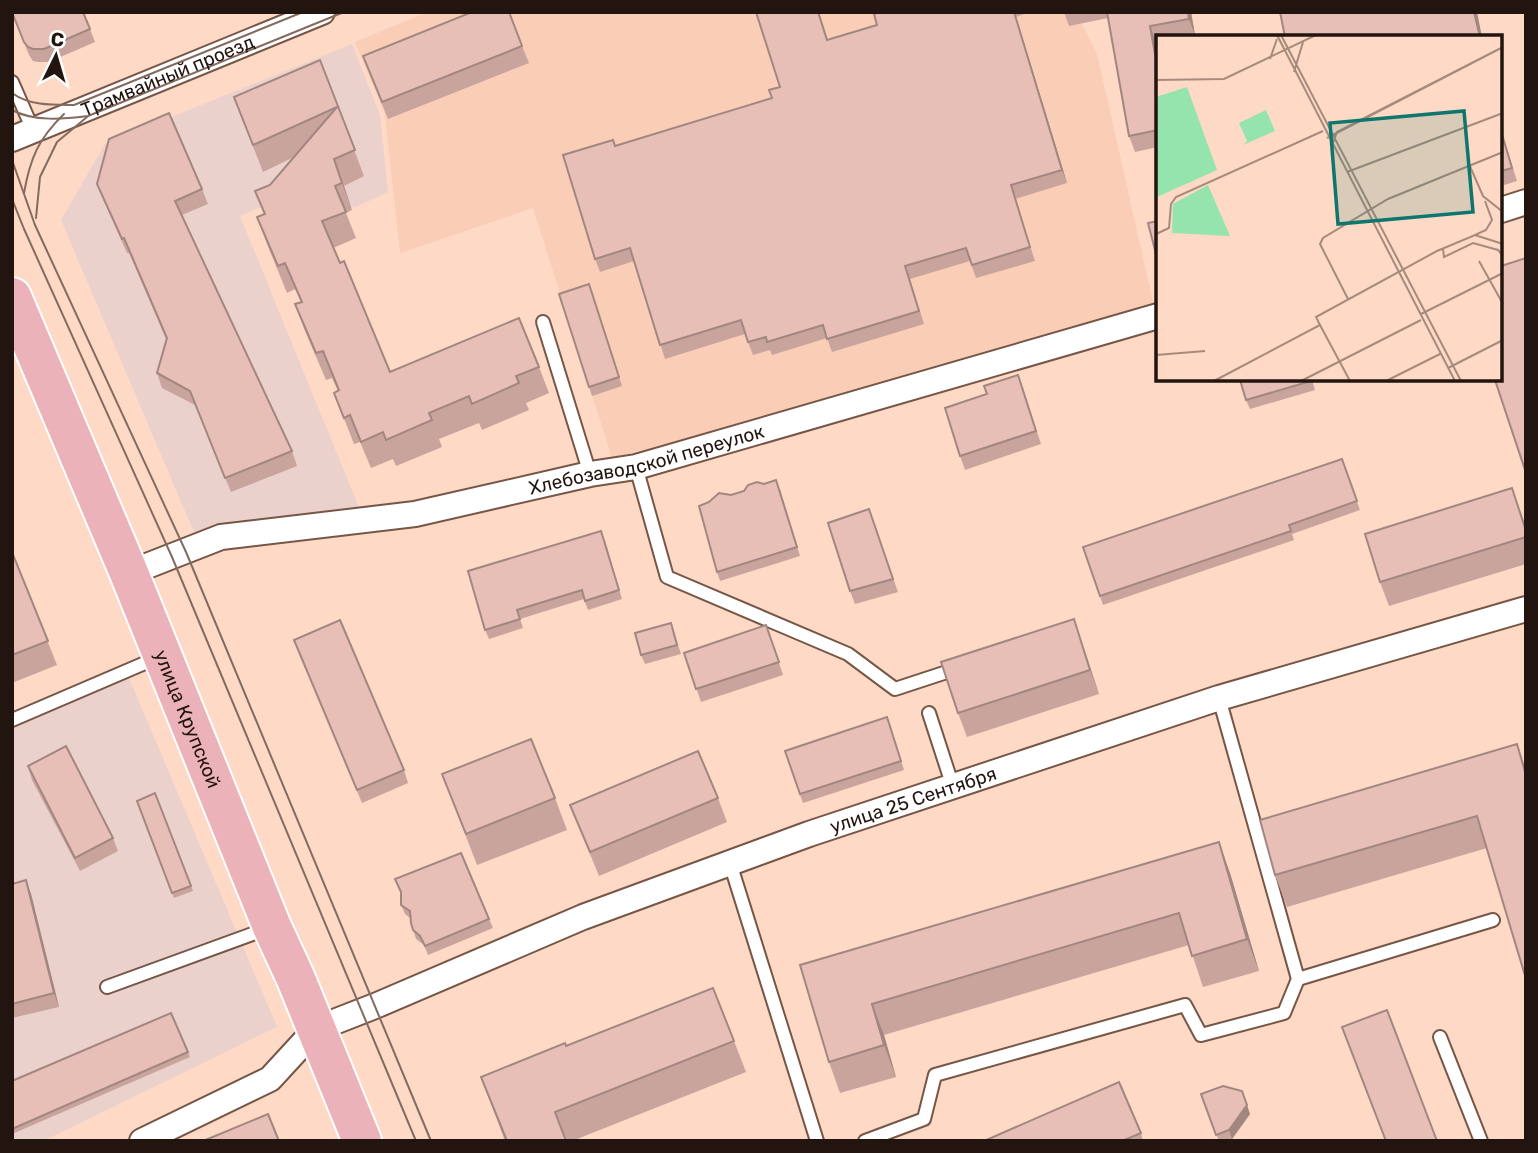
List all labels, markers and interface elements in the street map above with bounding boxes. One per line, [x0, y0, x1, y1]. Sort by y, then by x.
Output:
north arrow [21, 21, 91, 91]
text: С [50, 28, 65, 52]
street label: Трамвайный проезд [77, 30, 257, 121]
inset map [1156, 35, 1503, 382]
street label: Хлебозаводской переулок [527, 419, 767, 499]
street label: улица Крупской [150, 646, 226, 791]
street label: улица 25 Сентября [827, 761, 999, 838]

